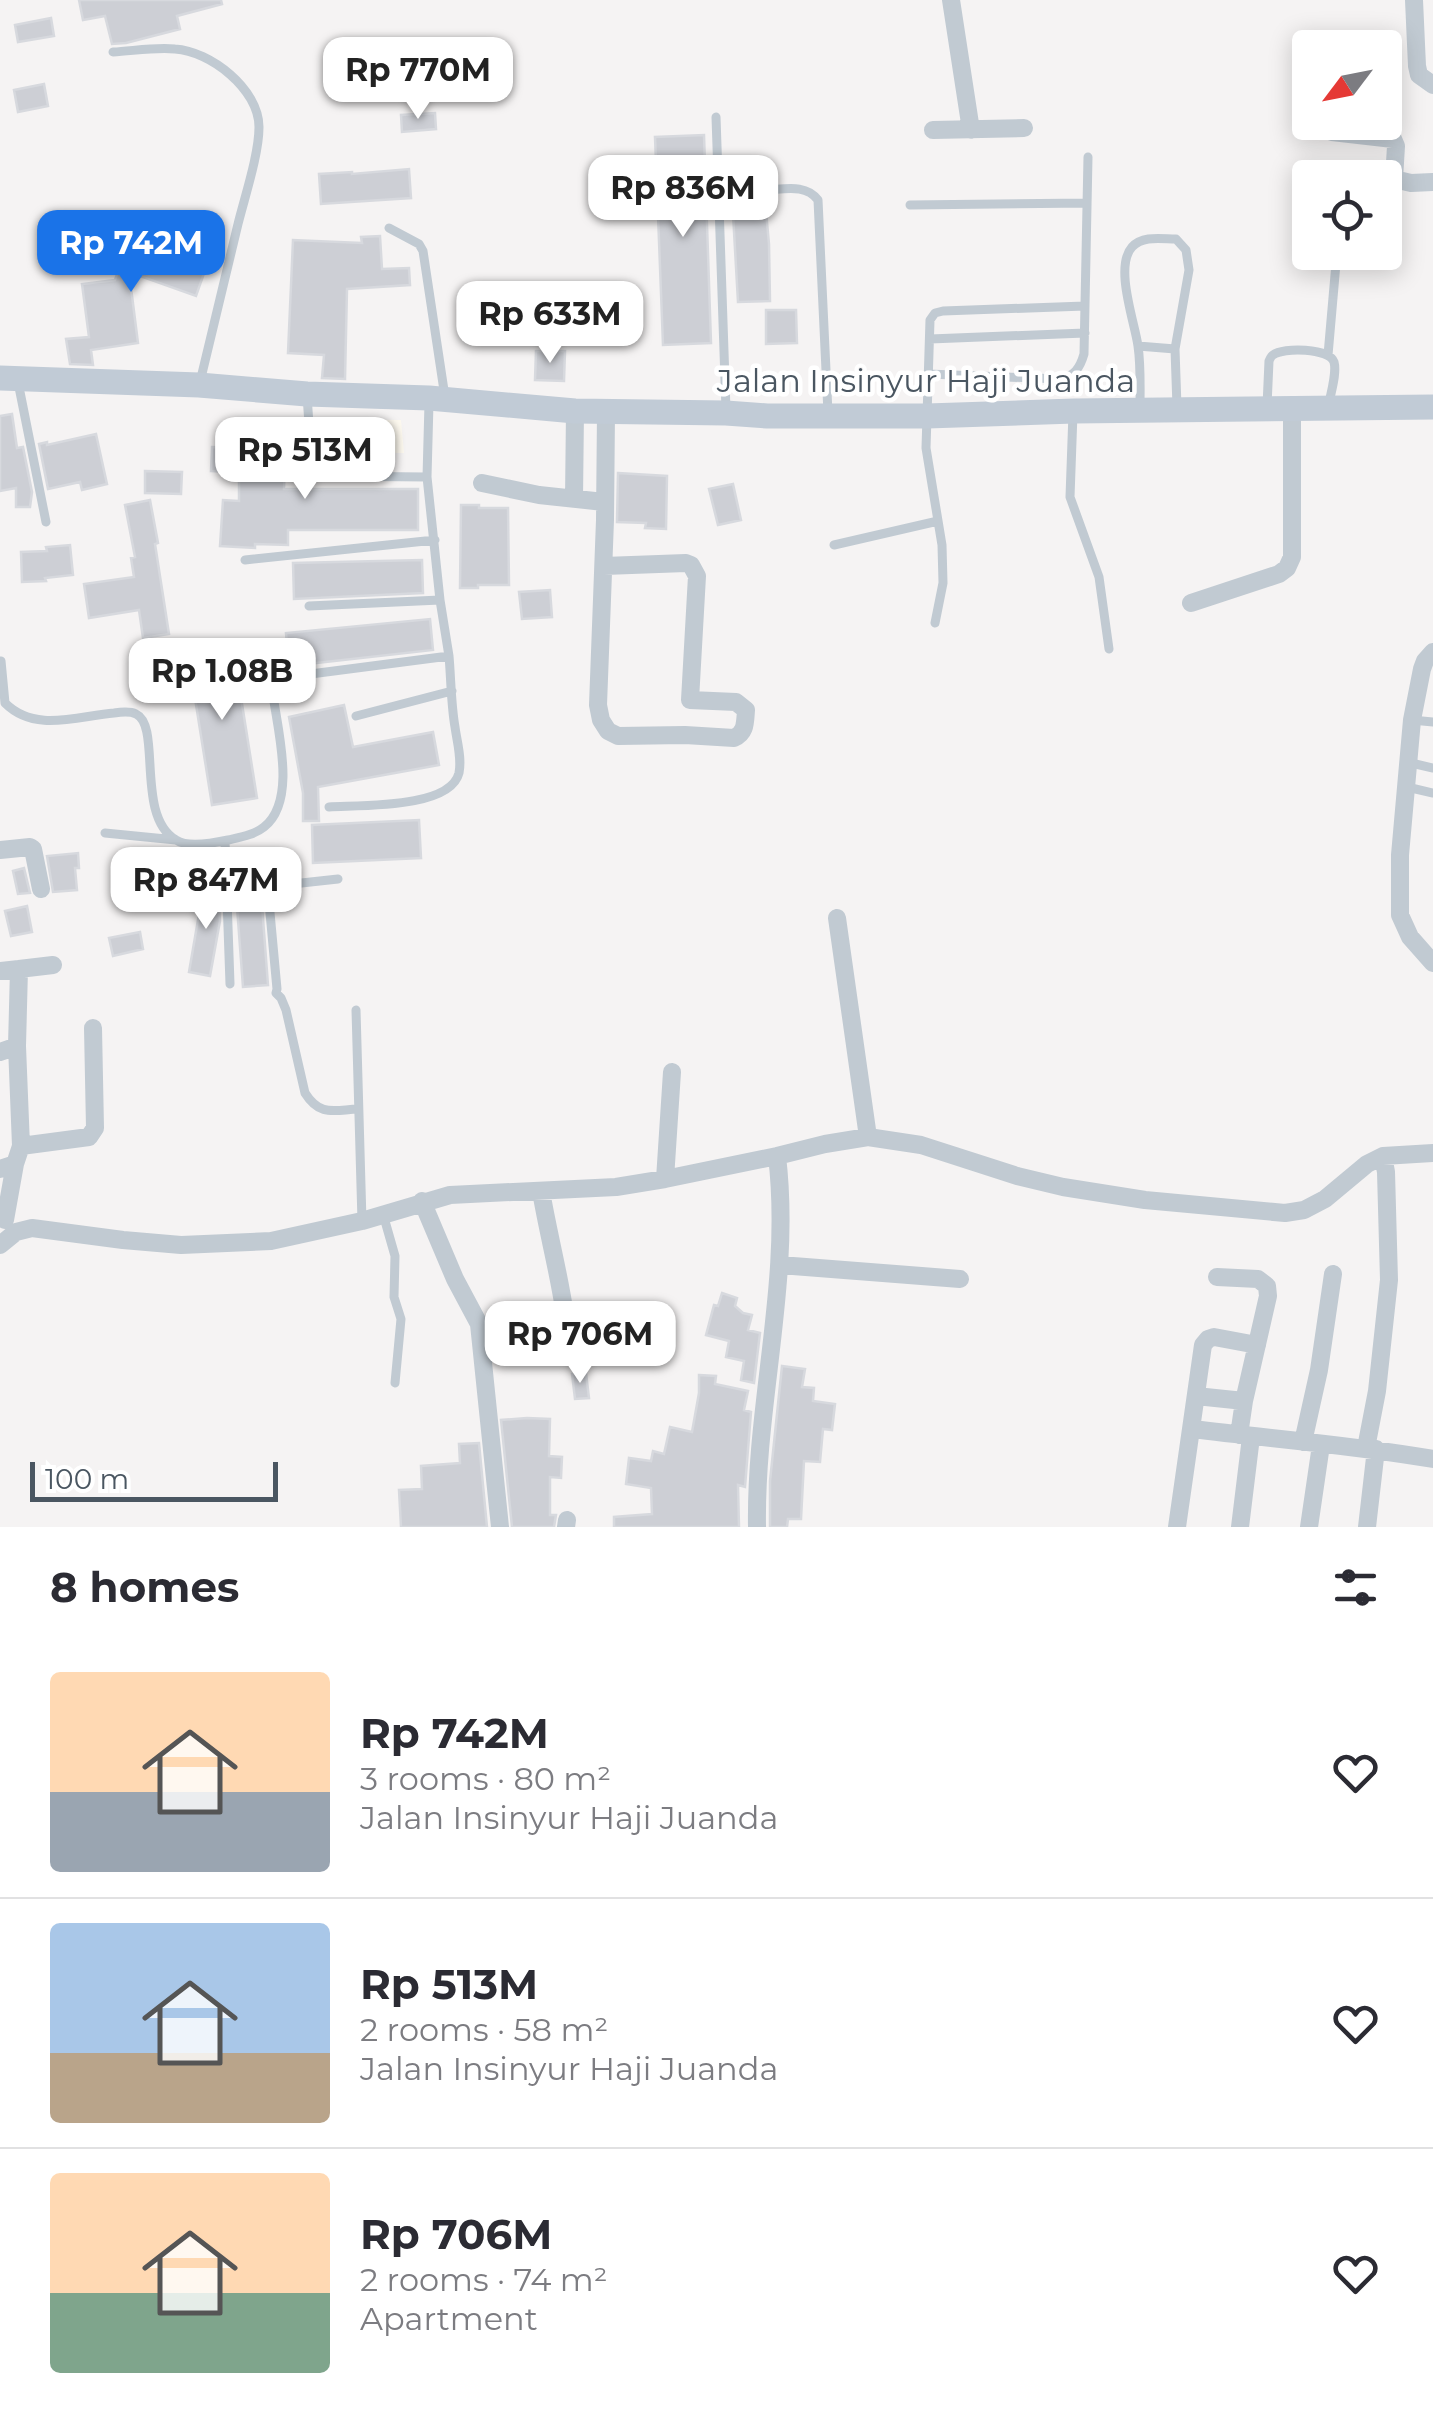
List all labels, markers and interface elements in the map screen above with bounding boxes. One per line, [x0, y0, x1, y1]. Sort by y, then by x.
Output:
north arrow [1292, 30, 1402, 140]
map controls [1292, 30, 1402, 270]
pin: Rp 770M [326, 37, 510, 122]
text: Rp 770M [345, 50, 491, 89]
pin: Rp 836M [591, 155, 775, 240]
button: locate [1292, 160, 1402, 270]
text: Rp 836M [610, 168, 756, 207]
pin: Rp 742M [39, 210, 223, 295]
text: Rp 742M [59, 223, 203, 262]
pin: Rp 633M [458, 281, 642, 366]
text: Rp 633M [478, 294, 622, 333]
street label: Jalan Insinyur Haji Juanda [716, 361, 1135, 400]
pin: Rp 513M [213, 417, 397, 502]
text: Rp 513M [237, 430, 373, 469]
pin: Rp 1.08B [119, 638, 325, 723]
text: Rp 1.08B [151, 651, 293, 690]
pin: Rp 847M [114, 847, 298, 932]
text: Rp 847M [133, 860, 279, 899]
pin: Rp 706M [488, 1301, 672, 1386]
text: Rp 706M [507, 1314, 653, 1353]
scale bar [30, 1457, 278, 1502]
text: 100 m [45, 1462, 129, 1496]
icon: filters [1328, 1560, 1383, 1615]
text: 8 homes [50, 1561, 239, 1613]
text: Rp 742M [360, 1707, 549, 1759]
icon: home [130, 1712, 250, 1832]
icon: heart [1328, 1745, 1383, 1800]
text: 3 rooms · 80 m² [360, 1759, 611, 1798]
text: Jalan Insinyur Haji Juanda [360, 1798, 778, 1837]
text: Rp 513M [360, 1958, 538, 2010]
icon: home [130, 1963, 250, 2083]
icon: heart [1328, 1996, 1383, 2051]
text: 2 rooms · 58 m² [360, 2010, 608, 2049]
text: Jalan Insinyur Haji Juanda [360, 2049, 778, 2088]
text: Rp 706M [360, 2208, 552, 2260]
icon: home [130, 2213, 250, 2333]
icon: heart [1328, 2246, 1383, 2301]
text: 2 rooms · 74 m² [360, 2260, 608, 2299]
text: Apartment [360, 2299, 538, 2338]

